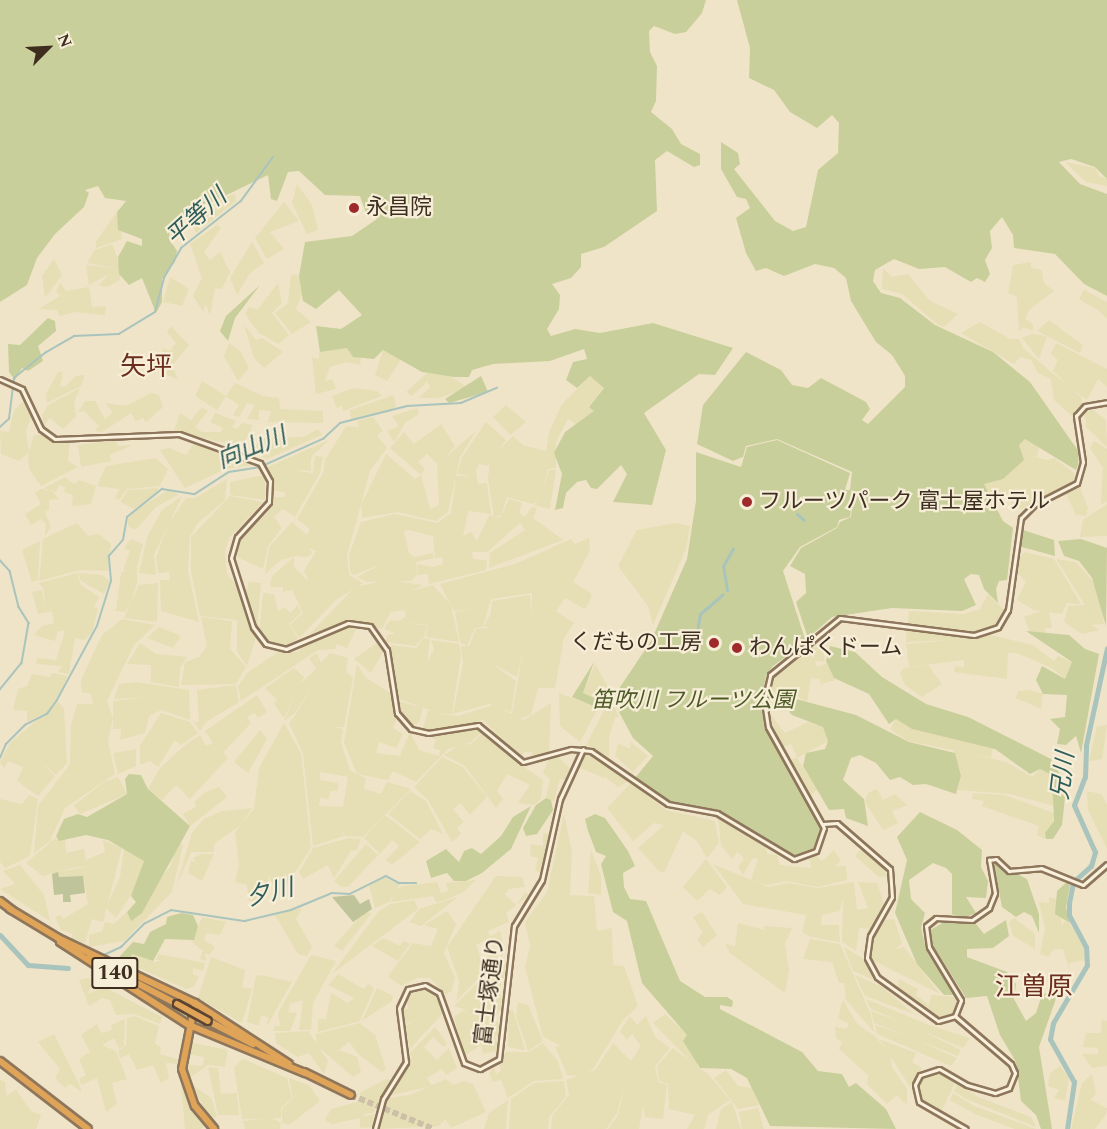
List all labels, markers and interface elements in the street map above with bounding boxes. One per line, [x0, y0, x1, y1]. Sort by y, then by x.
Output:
north arrow [18, 18, 78, 78]
text: N [51, 30, 78, 52]
water label: 平等川 [161, 183, 233, 253]
place label: 永昌院 [366, 195, 432, 221]
marker: 永昌院 [347, 201, 361, 215]
district label: 矢坪 [120, 352, 172, 384]
water label: 向山川 [213, 422, 291, 476]
place label: フルーツパーク 富士屋ホテル [759, 489, 1050, 515]
marker: フルーツパーク 富士屋ホテル [740, 495, 754, 509]
place label: くだもの工房 [570, 630, 702, 656]
place label: わんぱくドーム [749, 635, 903, 661]
marker: くだもの工房 [707, 636, 721, 650]
marker: わんぱくドーム [730, 641, 744, 655]
park label: 笛吹川 フルーツ公園 [591, 688, 795, 714]
water label: 兄川 [1047, 750, 1081, 802]
water label: 夕川 [243, 874, 297, 914]
street label: 富士塚通り [470, 935, 510, 1047]
road number: 140 [91, 955, 139, 991]
district label: 江曽原 [995, 972, 1073, 1004]

